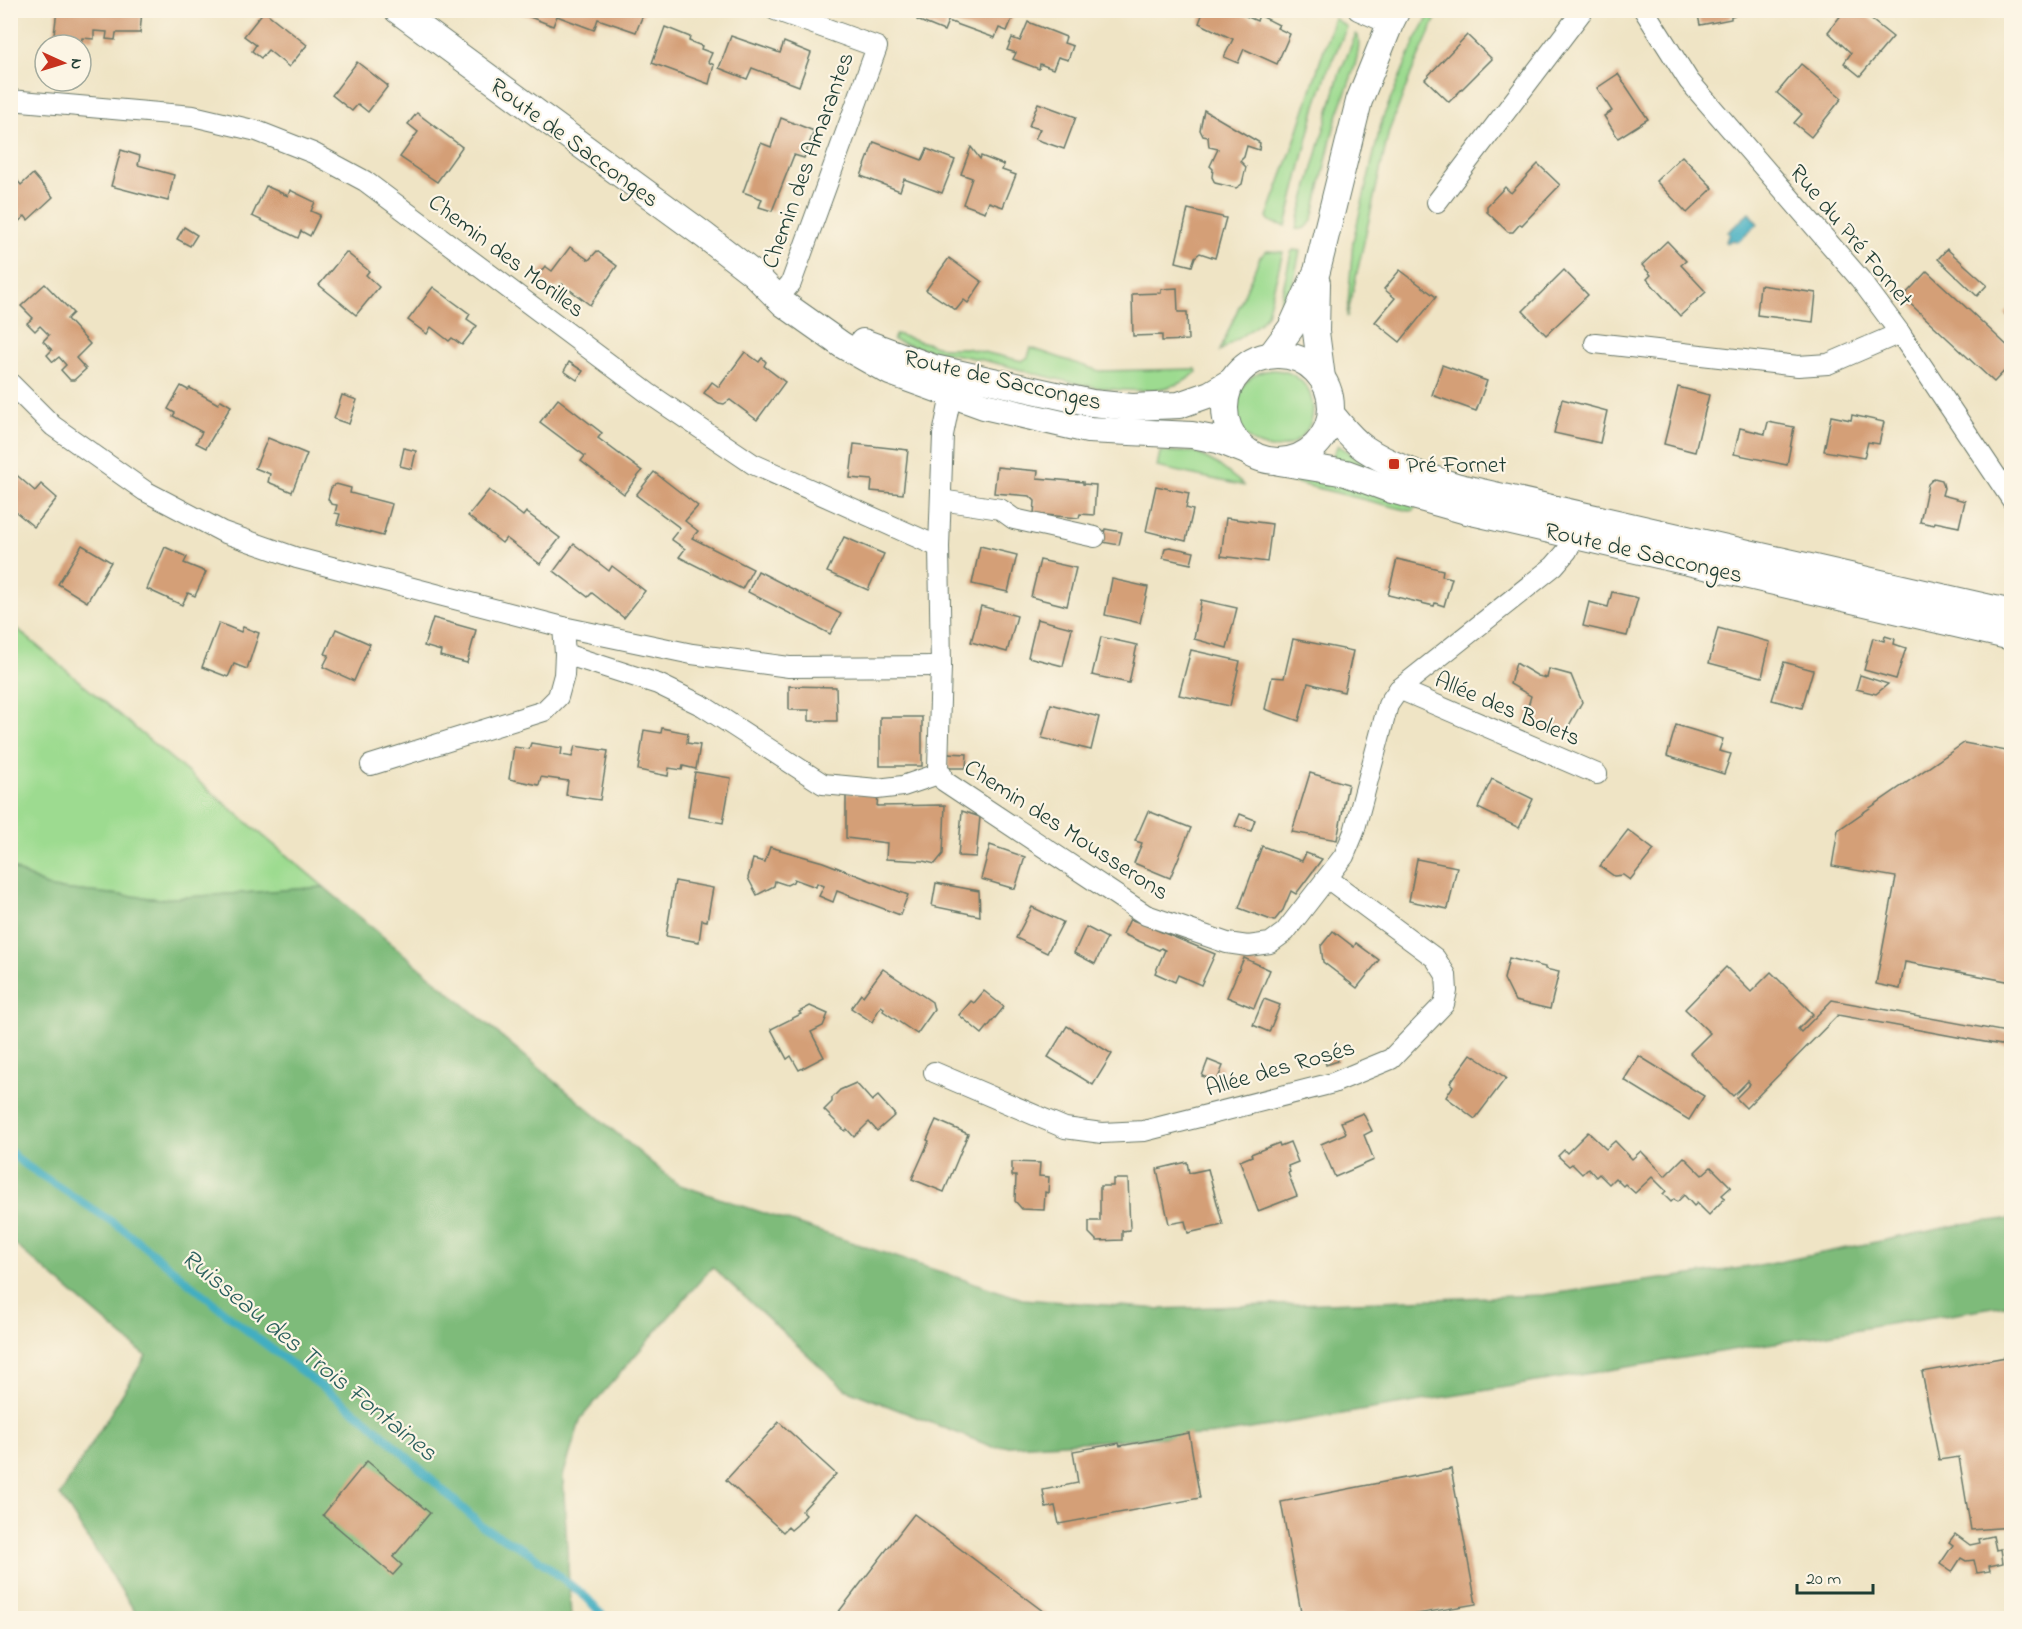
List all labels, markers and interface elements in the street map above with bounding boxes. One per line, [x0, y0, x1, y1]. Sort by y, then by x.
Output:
north arrow [33, 33, 93, 93]
street label: Chemin des Amarantes [754, 48, 865, 274]
text: N [64, 58, 88, 70]
street label: Route de Sacconges [481, 70, 666, 218]
street label: Rue du Pré Fornet [1780, 157, 1921, 316]
street label: Chemin des Morilles [420, 186, 591, 328]
street label: Route de Sacconges [900, 342, 1105, 421]
place label: Pré Fornet [1406, 449, 1507, 484]
marker: Pré Fornet [1387, 457, 1401, 471]
street label: Route de Sacconges [1541, 515, 1746, 594]
street label: Allée des Bolets [1428, 664, 1586, 757]
street label: Chemin des Mousserons [956, 751, 1175, 911]
street label: Allée des Rosés [1202, 1031, 1359, 1107]
water label: Ruisseau des Trois Fontaines [172, 1241, 445, 1472]
scale bar [1797, 1557, 1874, 1595]
text: 20 m [1806, 1567, 1841, 1593]

